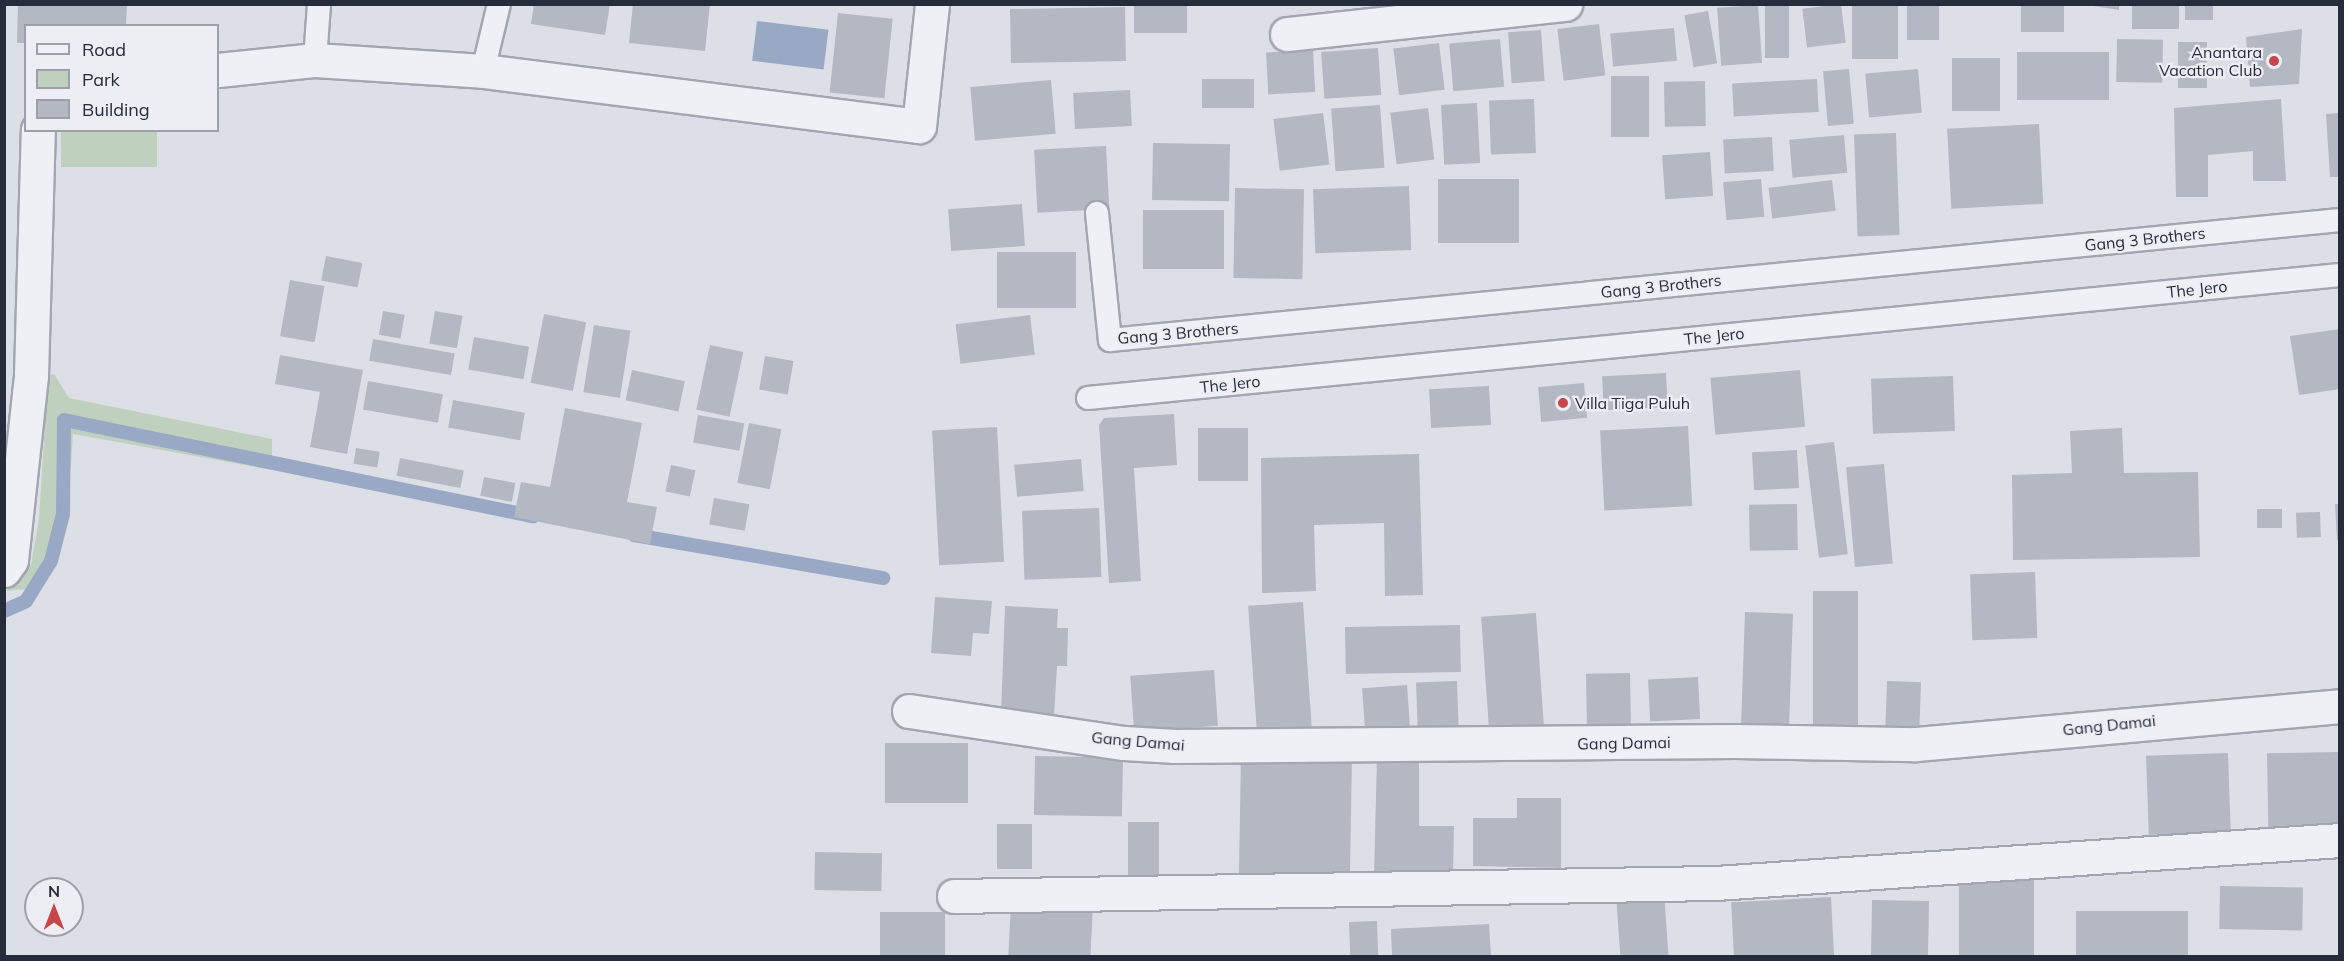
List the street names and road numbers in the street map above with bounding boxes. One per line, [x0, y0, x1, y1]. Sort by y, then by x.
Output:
street label: Gang 3 Brothers [2084, 223, 2206, 255]
street label: Gang 3 Brothers [1600, 270, 1722, 302]
street label: The Jero [2166, 276, 2228, 302]
street label: Gang 3 Brothers [1117, 318, 1239, 348]
street label: The Jero [1683, 323, 1745, 349]
street label: The Jero [1199, 371, 1261, 397]
street label: Gang Damai [2062, 711, 2156, 739]
street label: Gang Damai [1091, 727, 1185, 755]
street label: Gang Damai [1577, 733, 1671, 753]

